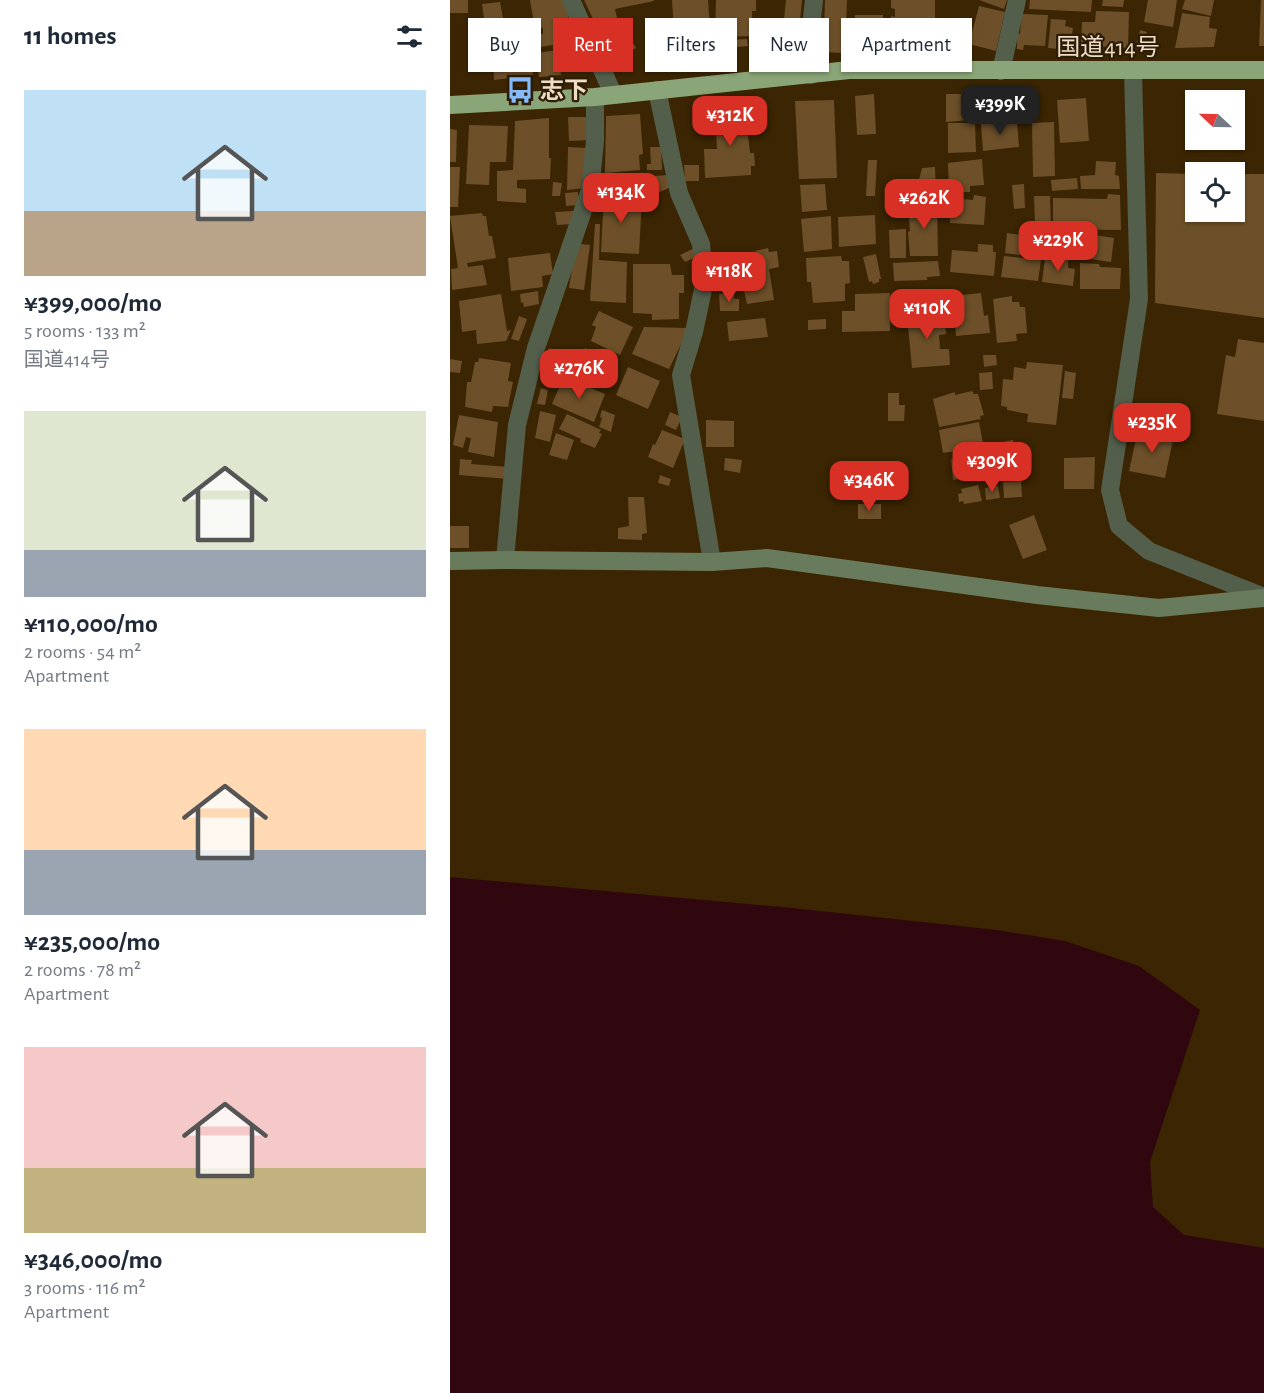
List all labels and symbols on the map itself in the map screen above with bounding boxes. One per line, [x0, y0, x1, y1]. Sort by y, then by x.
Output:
street label: 国道414号 [1056, 34, 1160, 60]
bus stop icon: 志下 [505, 75, 535, 105]
place label: 志下 [540, 77, 588, 103]
pin: ¥399K [958, 85, 1042, 136]
north arrow [1185, 90, 1245, 150]
pin: ¥312K [688, 96, 772, 147]
pin: ¥134K [579, 173, 663, 224]
pin: ¥262K [882, 179, 966, 230]
pin: ¥229K [1016, 221, 1100, 272]
pin: ¥118K [687, 252, 771, 303]
pin: ¥110K [885, 289, 969, 340]
pin: ¥276K [537, 349, 621, 400]
pin: ¥235K [1110, 403, 1194, 454]
pin: ¥309K [950, 442, 1034, 493]
pin: ¥346K [827, 461, 911, 512]

